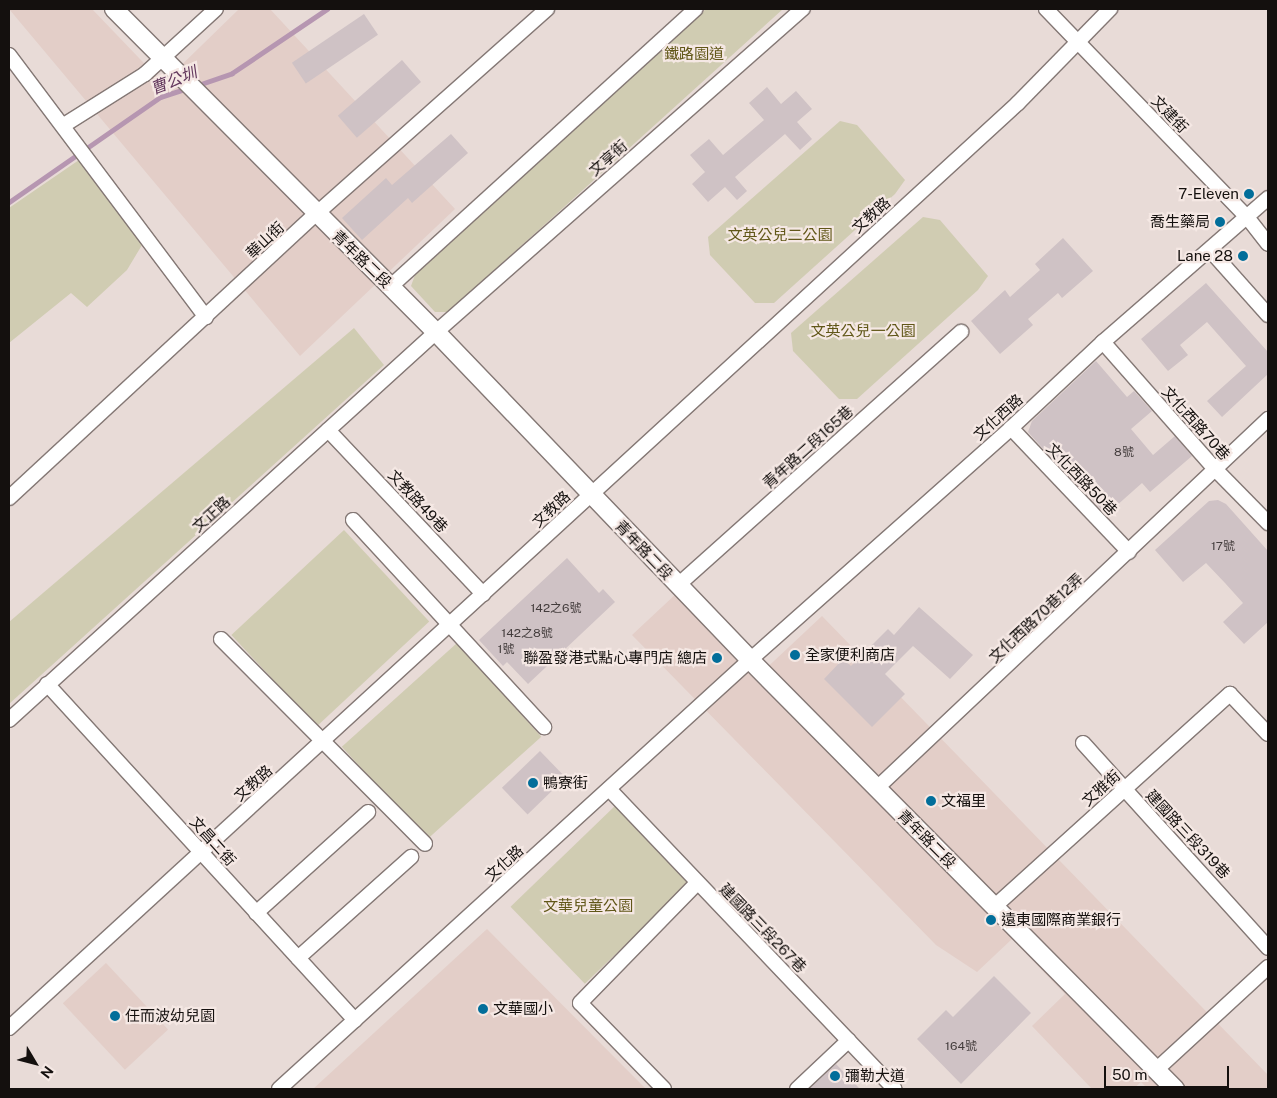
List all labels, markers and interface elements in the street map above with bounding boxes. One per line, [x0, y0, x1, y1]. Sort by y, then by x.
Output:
park label: 鐵路園道 [664, 45, 724, 63]
water label: 曹公圳 [148, 63, 200, 99]
street label: 文建街 [1148, 92, 1192, 136]
street label: 文享街 [585, 136, 631, 180]
place label: 7-Eleven [1178, 185, 1239, 203]
marker: 7-Eleven [1243, 188, 1255, 200]
street label: 文教路 [848, 193, 894, 237]
place label: 喬生藥局 [1150, 213, 1210, 231]
marker: 喬生藥局 [1214, 216, 1226, 228]
street label: 華山街 [242, 218, 288, 262]
street label: 青年路二段 [329, 226, 395, 292]
park label: 文英公兒二公園 [728, 226, 832, 244]
place label: Lane 28 [1177, 247, 1233, 265]
marker: Lane 28 [1237, 250, 1249, 262]
park label: 文英公兒一公園 [811, 322, 915, 340]
street label: 文化西路70巷 [1158, 382, 1234, 464]
street label: 文化西路 [970, 390, 1026, 444]
street label: 青年路二段165巷 [759, 402, 857, 492]
street label: 文化西路50巷 [1043, 439, 1121, 519]
house number: 8號 [1114, 446, 1134, 460]
street label: 文教路49巷 [385, 466, 451, 536]
street label: 文教路 [528, 487, 574, 531]
street label: 文正路 [188, 492, 234, 536]
street label: 青年路二段 [611, 517, 677, 583]
house number: 17號 [1211, 540, 1235, 554]
street label: 文化西路70巷12弄 [985, 569, 1087, 667]
house number: 142之6號 [530, 602, 582, 616]
house number: 142之8號 [501, 627, 553, 641]
house number: 1號 [498, 643, 514, 657]
place label: 全家便利商店 [805, 646, 895, 664]
place label: 聯盈發港式點心專門店 總店 [523, 649, 707, 667]
marker: 全家便利商店 [789, 649, 801, 661]
marker: 聯盈發港式點心專門店 總店 [711, 652, 723, 664]
street label: 文教路 [230, 761, 276, 805]
street label: 文雅街 [1078, 766, 1124, 810]
place label: 鴨寮街 [543, 774, 588, 792]
marker: 鴨寮街 [527, 777, 539, 789]
street label: 建國路三段319巷 [1142, 786, 1234, 882]
place label: 文福里 [941, 792, 986, 810]
marker: 文福里 [925, 795, 937, 807]
street label: 青年路二段 [894, 806, 960, 872]
street label: 文昌二街 [186, 813, 240, 869]
street label: 文化路 [481, 841, 527, 885]
street label: 建國路三段267巷 [716, 880, 810, 976]
park label: 文華兒童公園 [543, 897, 633, 915]
place label: 遠東國際商業銀行 [1001, 911, 1121, 929]
marker: 遠東國際商業銀行 [985, 914, 997, 926]
place label: 文華國小 [493, 1000, 553, 1018]
marker: 文華國小 [477, 1003, 489, 1015]
place label: 任而波幼兒園 [125, 1007, 215, 1025]
marker: 任而波幼兒園 [109, 1010, 121, 1022]
north arrow [10, 1038, 60, 1088]
house number: 164號 [945, 1040, 977, 1054]
scale bar [1107, 1056, 1232, 1088]
text: N [37, 1063, 57, 1081]
text: 50 m [1112, 1066, 1147, 1083]
place label: 彌勒大道 [845, 1067, 905, 1085]
marker: 彌勒大道 [829, 1070, 841, 1082]

